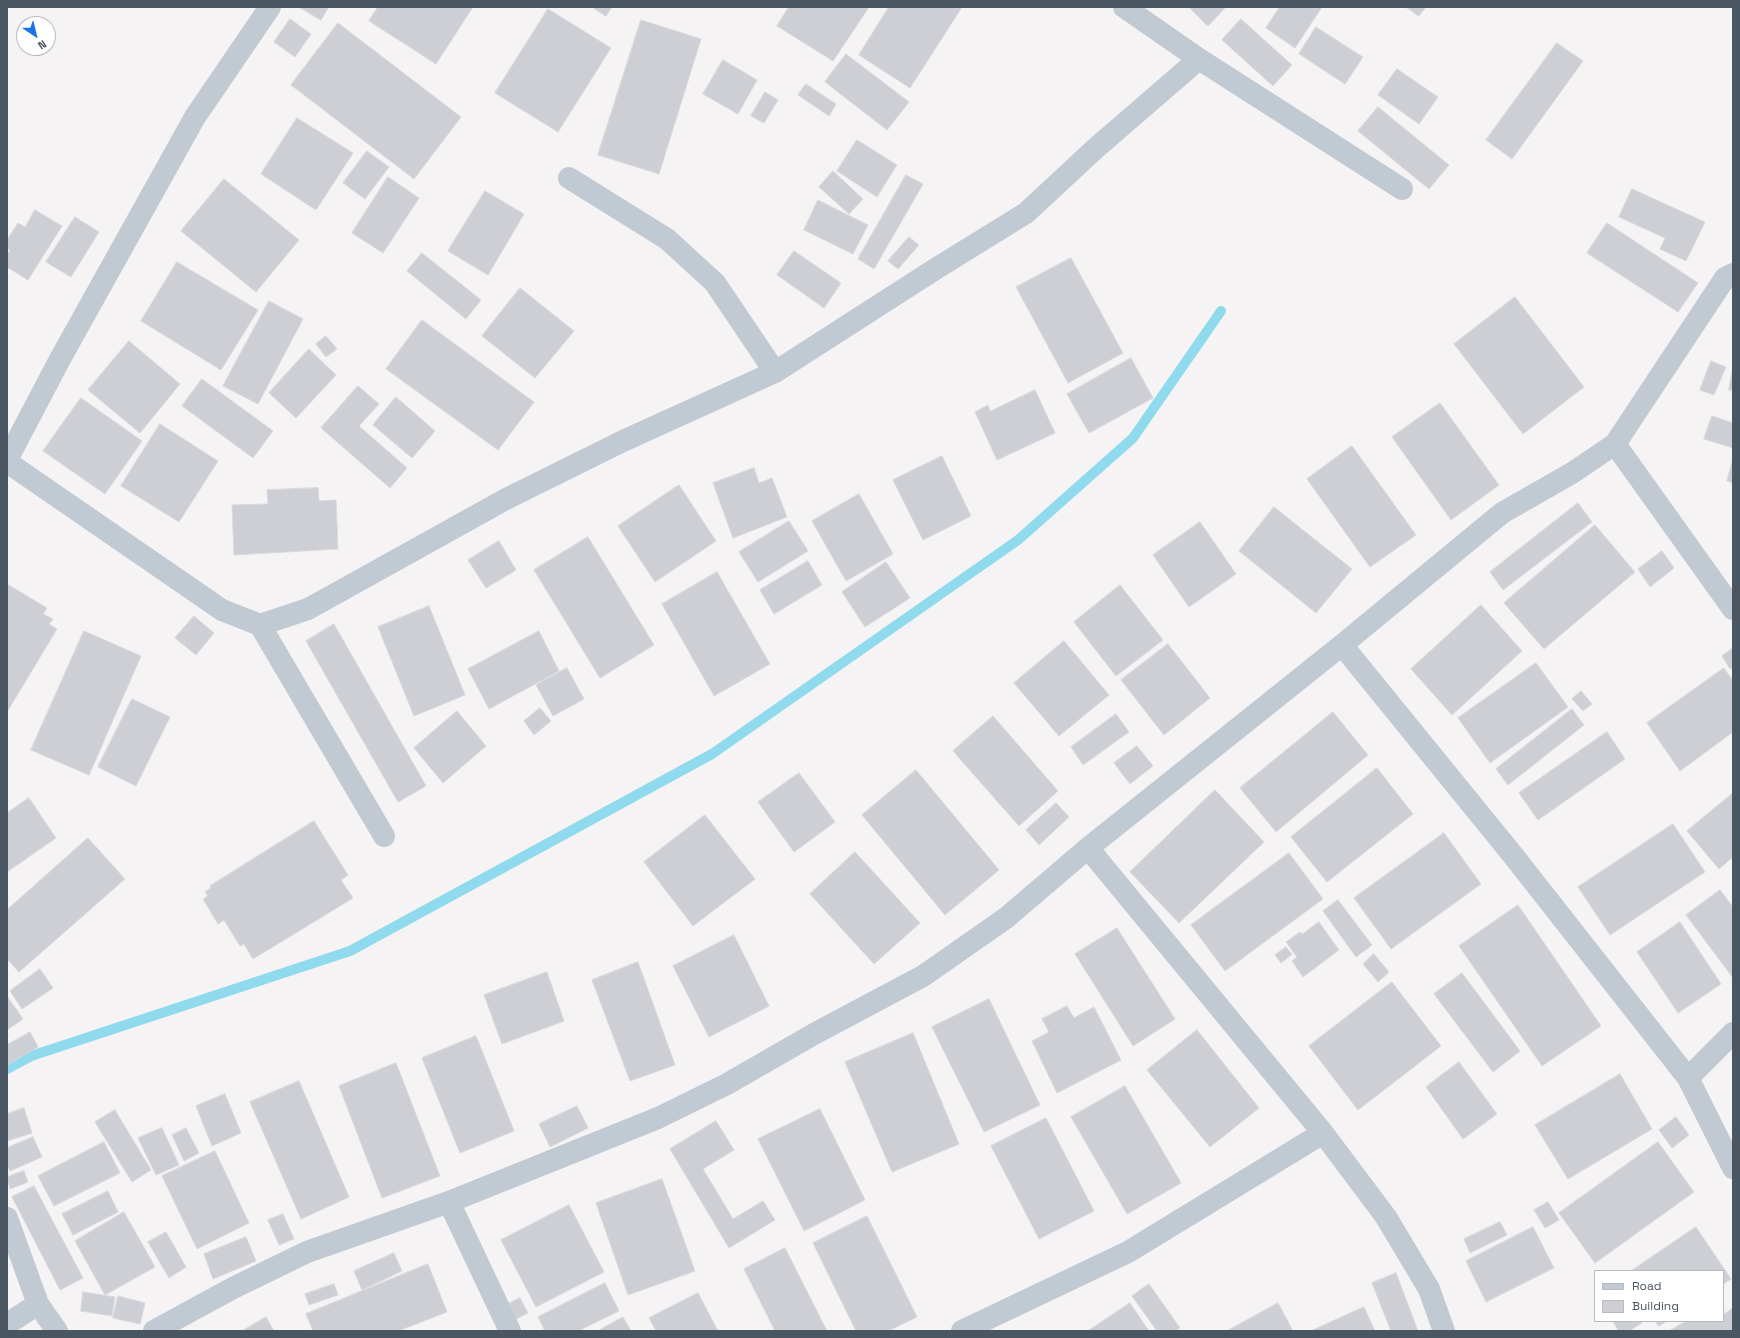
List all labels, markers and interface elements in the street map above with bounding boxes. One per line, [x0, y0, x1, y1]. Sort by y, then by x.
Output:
north arrow [16, 16, 56, 56]
text: N [35, 37, 49, 53]
legend [1594, 1270, 1724, 1322]
text: Road [1632, 1278, 1661, 1294]
text: Building [1632, 1298, 1679, 1314]

